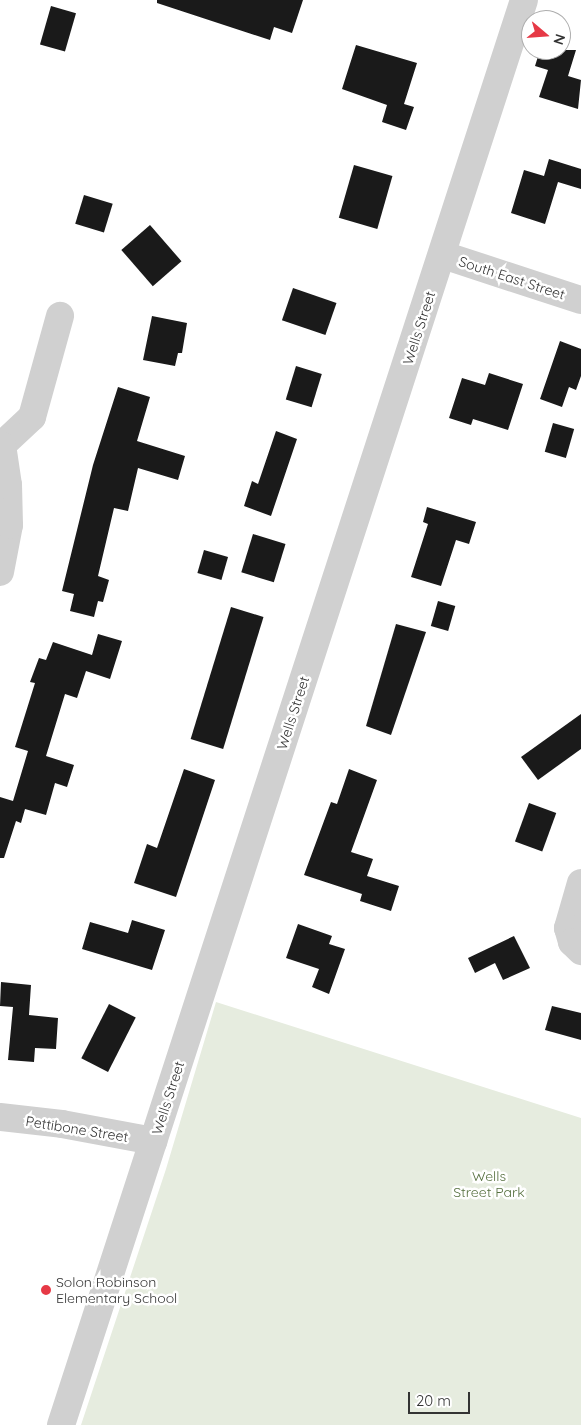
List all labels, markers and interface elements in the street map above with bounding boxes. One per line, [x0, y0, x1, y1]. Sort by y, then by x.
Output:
north arrow [521, 10, 571, 60]
text: N [549, 32, 569, 47]
street label: South East Street [457, 253, 567, 303]
street label: Wells Street [399, 289, 439, 367]
street label: Wells Street [273, 674, 313, 752]
street label: Wells Street [148, 1059, 188, 1137]
street label: Pettibone Street [25, 1113, 129, 1145]
park label: Wells Street Park [453, 1168, 525, 1200]
place label: Solon Robinson Elementary School [56, 1274, 177, 1306]
marker: Solon Robinson Elementary School [40, 1284, 52, 1296]
scale bar [411, 1382, 474, 1414]
text: 20 m [416, 1391, 451, 1410]

